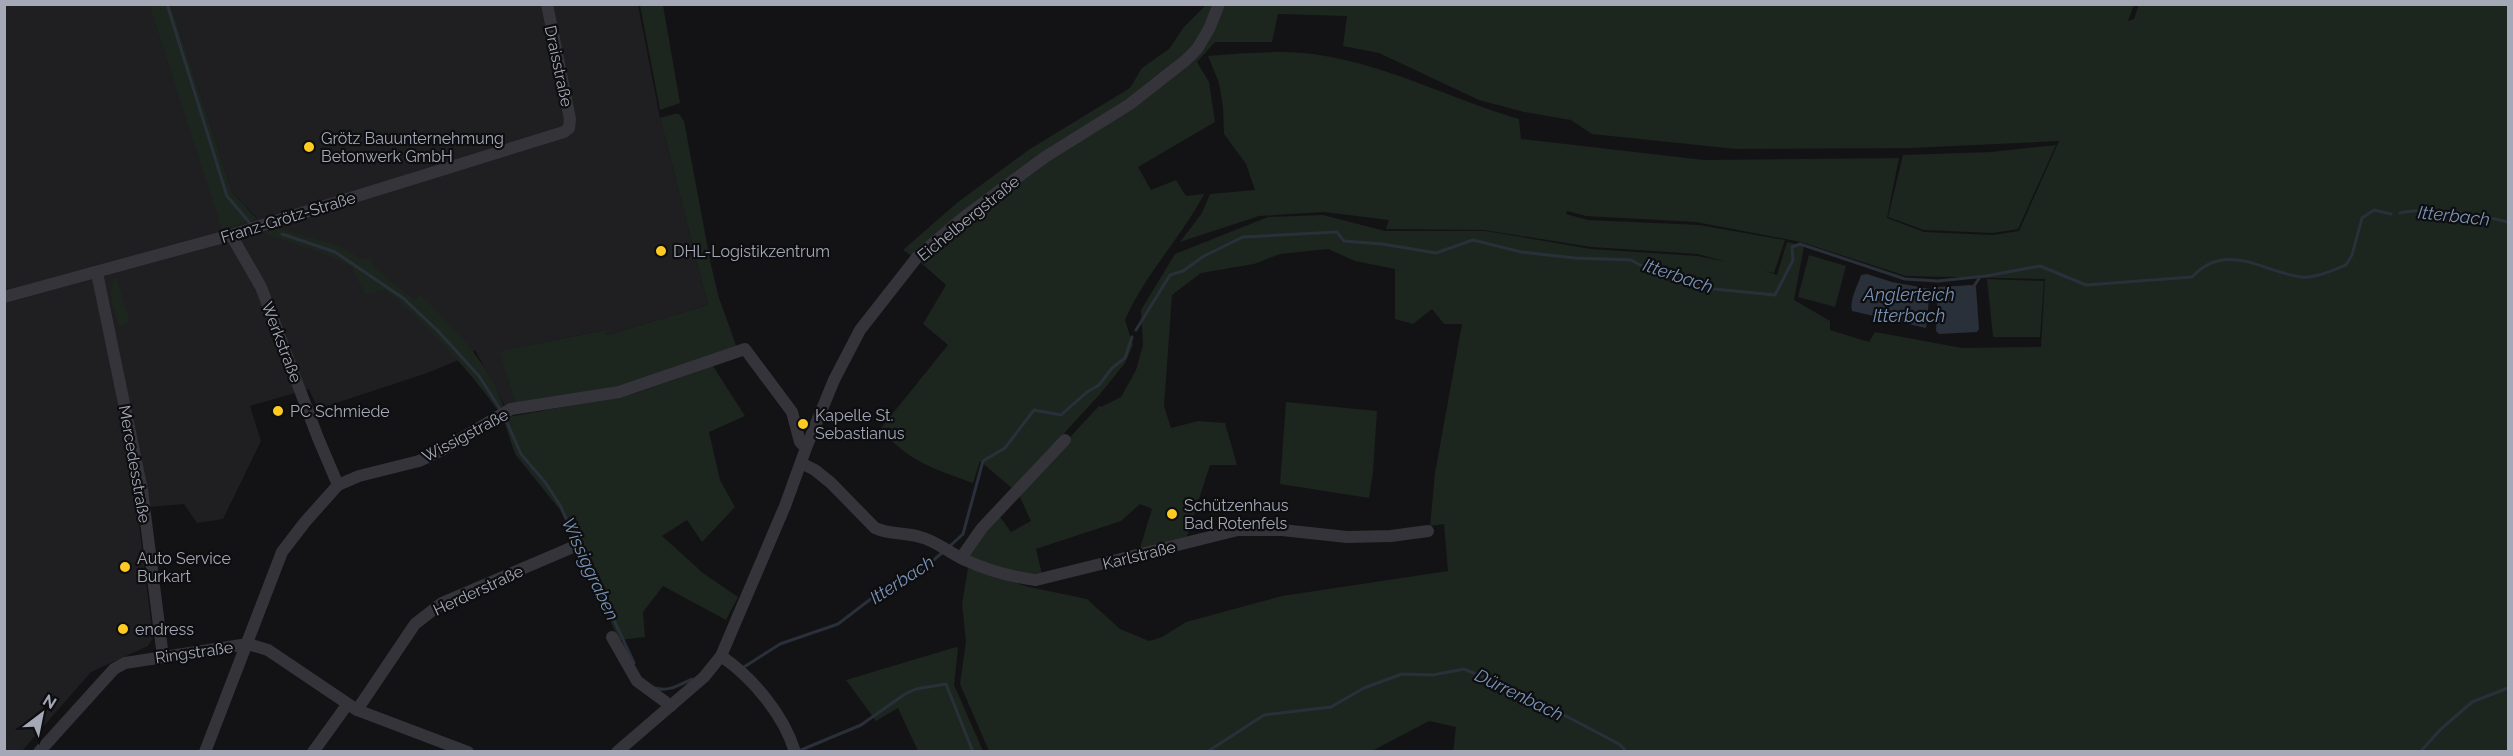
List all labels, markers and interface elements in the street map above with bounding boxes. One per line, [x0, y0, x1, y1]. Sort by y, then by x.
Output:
street label: Draisstraße [541, 24, 576, 108]
place label: Grötz Bauunternehmung Betonwerk GmbH [321, 129, 504, 166]
marker: Grötz Bauunternehmung Betonwerk GmbH [302, 140, 316, 154]
street label: Eichelbergstraße [914, 172, 1023, 265]
street label: Franz-Grötz-Straße [218, 188, 358, 247]
water label: Itterbach [2417, 201, 2491, 230]
place label: DHL-Logistikzentrum [673, 242, 830, 261]
marker: DHL-Logistikzentrum [654, 244, 668, 258]
water label: Itterbach [1641, 254, 1716, 297]
water label: Anglerteich Itterbach [1862, 284, 1955, 326]
street label: Werkstraße [257, 299, 306, 385]
place label: PC Schmiede [290, 402, 390, 421]
street label: Mercedesstraße [115, 404, 154, 525]
marker: PC Schmiede [271, 404, 285, 418]
street label: Wissigstraße [419, 405, 511, 466]
place label: Kapelle St. Sebastianus [815, 406, 905, 443]
marker: Kapelle St. Sebastianus [796, 417, 810, 431]
place label: Schützenhaus Bad Rotenfels [1184, 496, 1289, 533]
marker: Schützenhaus Bad Rotenfels [1165, 507, 1179, 521]
water label: Wissiggraben [558, 514, 623, 623]
street label: Karlstraße [1101, 537, 1178, 574]
place label: Auto Service Burkart [137, 549, 231, 586]
water label: Itterbach [866, 551, 938, 608]
marker: Auto Service Burkart [118, 560, 132, 574]
street label: Herderstraße [430, 561, 526, 620]
place label: endress [135, 620, 194, 639]
marker: endress [116, 622, 130, 636]
street label: Ringstraße [154, 638, 234, 667]
water label: Dürrenbach [1472, 664, 1567, 725]
north arrow [12, 684, 72, 744]
text: N [39, 690, 60, 713]

